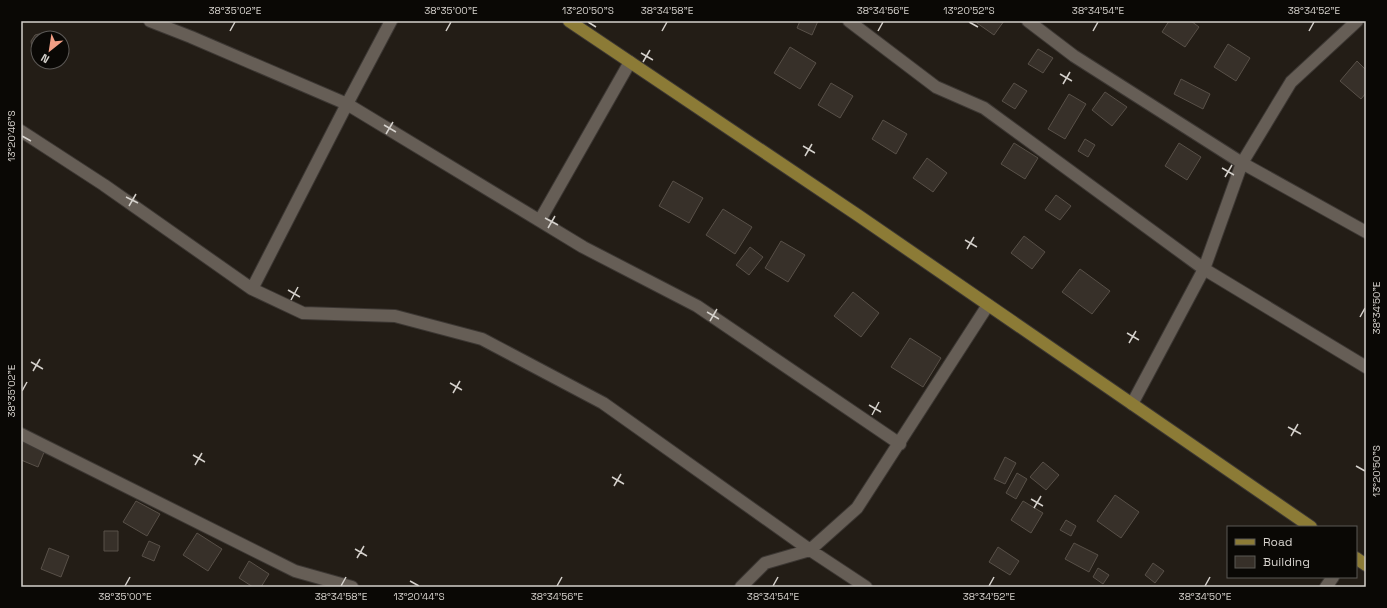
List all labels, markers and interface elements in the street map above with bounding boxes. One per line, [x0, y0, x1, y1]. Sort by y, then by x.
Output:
text: 38°35'02"E [209, 4, 262, 17]
text: 38°35'00"E [424, 4, 478, 17]
text: 13°20'50"S [562, 4, 614, 17]
text: 38°34'58"E [641, 4, 694, 17]
text: 38°34'56"E [857, 4, 910, 17]
text: 13°20'52"S [943, 4, 995, 17]
text: 38°34'54"E [1072, 4, 1125, 17]
text: 38°34'52"E [1288, 4, 1341, 17]
north arrow [30, 30, 70, 70]
text: N [38, 51, 52, 67]
text: 13°20'46"S [5, 110, 18, 162]
text: 38°34'50"E [1370, 281, 1383, 334]
text: 38°35'02"E [5, 364, 18, 417]
text: 13°20'50"S [1370, 445, 1383, 497]
legend [1227, 526, 1357, 578]
text: Road [1263, 534, 1292, 550]
text: Building [1263, 554, 1310, 570]
text: 38°35'00"E [98, 590, 152, 603]
text: 38°34'58"E [315, 590, 368, 603]
text: 13°20'44"S [393, 590, 445, 603]
text: 38°34'56"E [531, 590, 584, 603]
text: 38°34'54"E [747, 590, 800, 603]
text: 38°34'52"E [963, 590, 1016, 603]
text: 38°34'50"E [1179, 590, 1232, 603]

